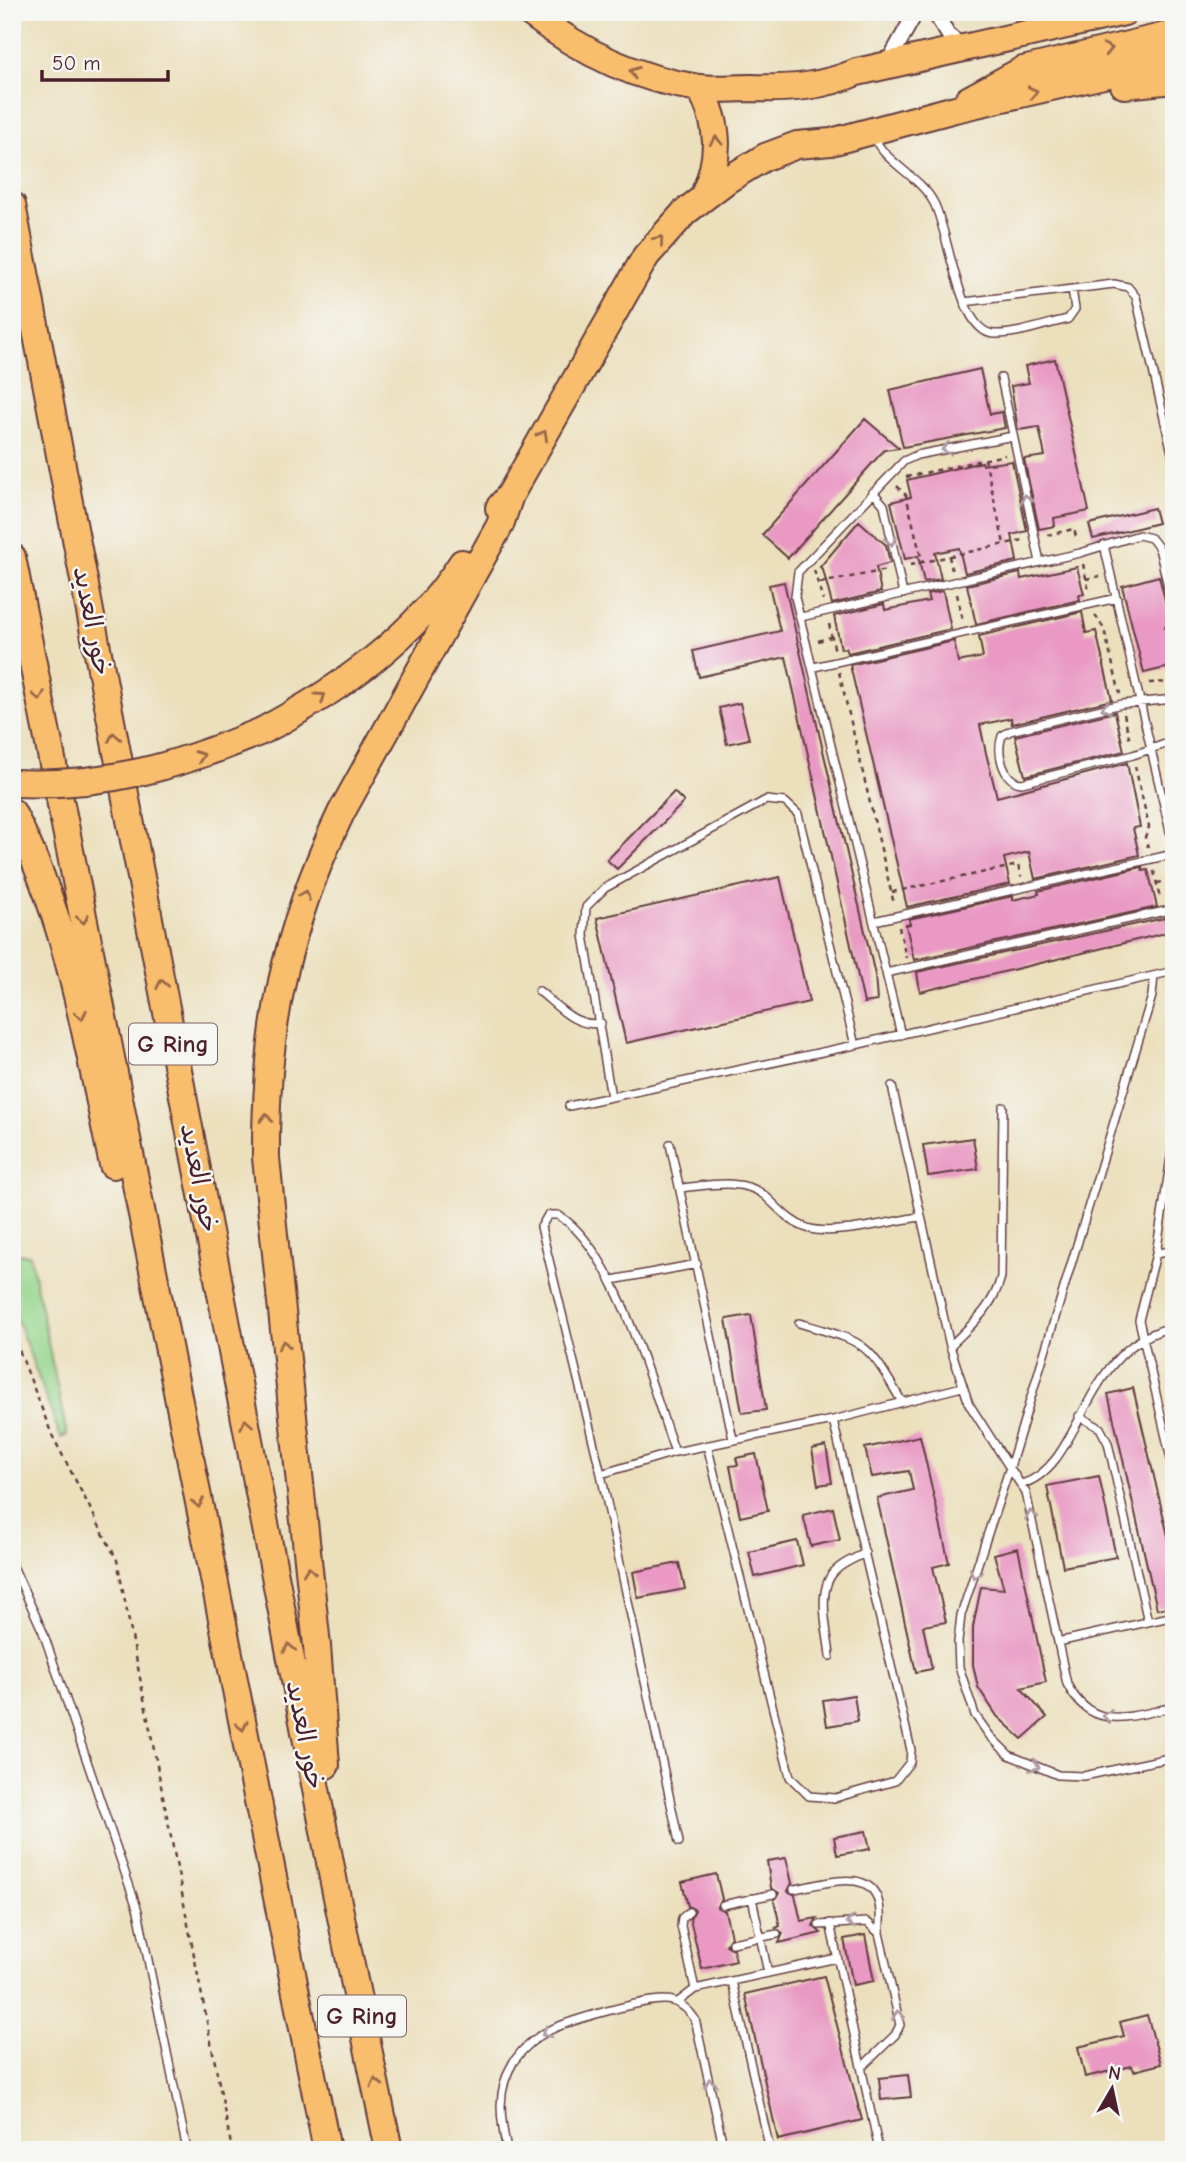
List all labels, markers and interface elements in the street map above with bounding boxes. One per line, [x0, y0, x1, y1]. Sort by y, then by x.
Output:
scale bar [42, 38, 168, 82]
one-way arrow [1102, 43, 1114, 57]
text: 50 m [52, 51, 101, 75]
one-way arrow [629, 66, 641, 80]
one-way arrow [1027, 86, 1039, 100]
one-way arrow [709, 135, 724, 146]
one-way arrow [651, 235, 664, 247]
one-way arrow [535, 430, 548, 442]
one-way arrow [940, 441, 952, 456]
one-way arrow [1019, 493, 1034, 505]
one-way arrow [883, 535, 898, 547]
street label: خور العديد [67, 564, 117, 678]
one-way arrow [31, 690, 46, 702]
one-way arrow [313, 693, 326, 705]
one-way arrow [1100, 700, 1112, 714]
one-way arrow [107, 731, 122, 743]
one-way arrow [193, 751, 205, 765]
one-way arrow [297, 890, 311, 902]
one-way arrow [75, 913, 90, 925]
one-way arrow [155, 978, 170, 990]
one-way arrow [72, 1009, 87, 1021]
road number: G Ring [129, 1024, 217, 1064]
one-way arrow [258, 1113, 274, 1123]
street label: خور العديد [174, 1121, 224, 1235]
one-way arrow [277, 1339, 292, 1351]
one-way arrow [239, 1418, 254, 1430]
one-way arrow [189, 1497, 204, 1509]
one-way arrow [1025, 1509, 1039, 1521]
one-way arrow [302, 1565, 317, 1577]
one-way arrow [968, 1568, 983, 1580]
one-way arrow [282, 1642, 297, 1654]
street label: خور العديد [280, 1678, 330, 1792]
one-way arrow [1101, 1709, 1113, 1724]
one-way arrow [234, 1720, 249, 1732]
one-way arrow [1028, 1758, 1040, 1772]
one-way arrow [846, 1914, 856, 1930]
road number: G Ring [318, 1996, 406, 2036]
one-way arrow [891, 2009, 906, 2021]
one-way arrow [541, 2025, 553, 2038]
north arrow [1078, 2054, 1148, 2124]
text: N [1107, 2061, 1122, 2085]
one-way arrow [369, 2077, 384, 2089]
one-way arrow [704, 2077, 719, 2089]

